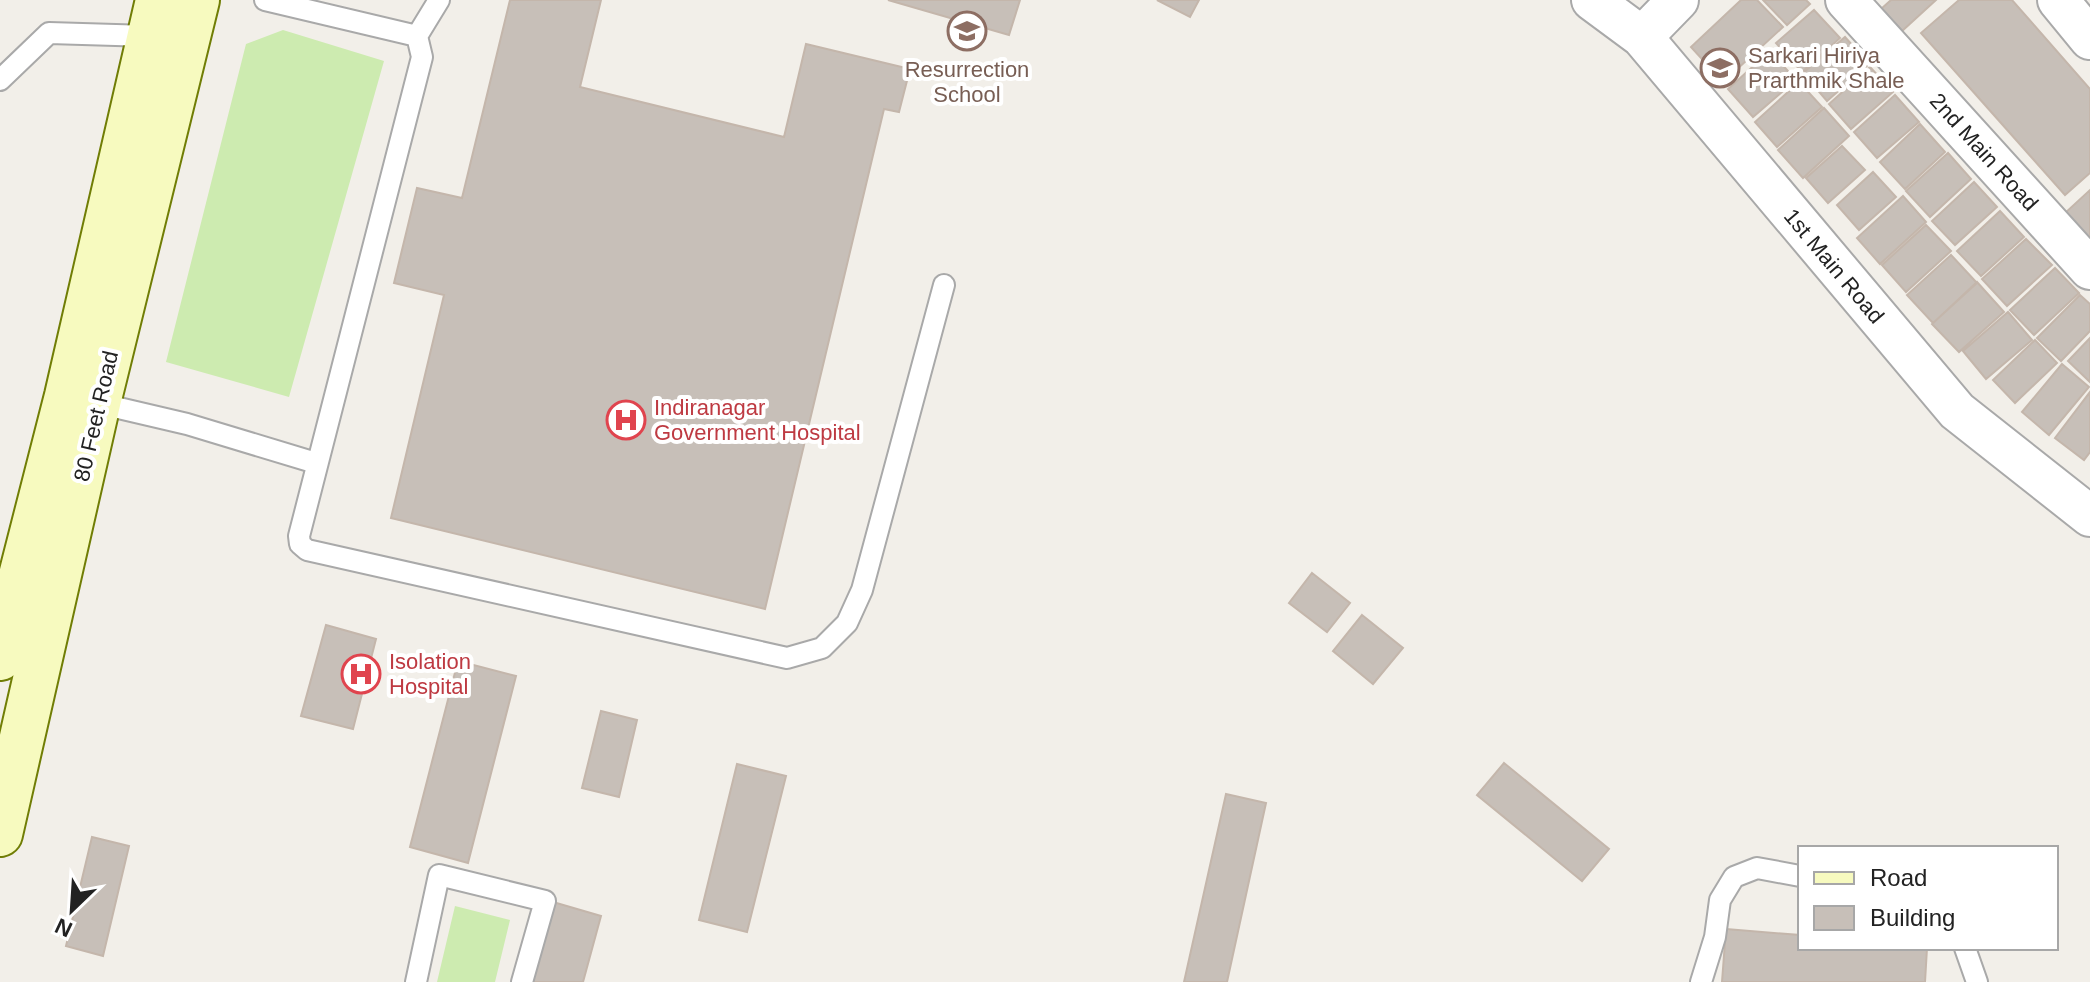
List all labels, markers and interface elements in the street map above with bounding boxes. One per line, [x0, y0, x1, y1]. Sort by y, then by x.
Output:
school or university icon: Resurrection School [946, 10, 988, 52]
place label: Sarkari Hiriya Prarthmik Shale [1748, 43, 1905, 93]
school or university icon: Sarkari Hiriya Prarthmik Shale [1699, 47, 1741, 89]
place label: Resurrection School [905, 57, 1029, 107]
street label: 2nd Main Road [1925, 88, 2043, 216]
street label: 1st Main Road [1779, 204, 1889, 328]
street label: 80 Feet Road [69, 348, 123, 484]
place label: Indiranagar Government Hospital [654, 395, 861, 445]
hospital icon: Indiranagar Government Hospital [605, 399, 647, 441]
place label: Isolation Hospital [389, 649, 471, 699]
hospital icon: Isolation Hospital [340, 653, 382, 695]
legend [1798, 846, 2058, 950]
text: Road [1870, 864, 1927, 891]
north arrow [32, 870, 112, 950]
text: Building [1870, 904, 1955, 931]
text: N [51, 913, 76, 942]

